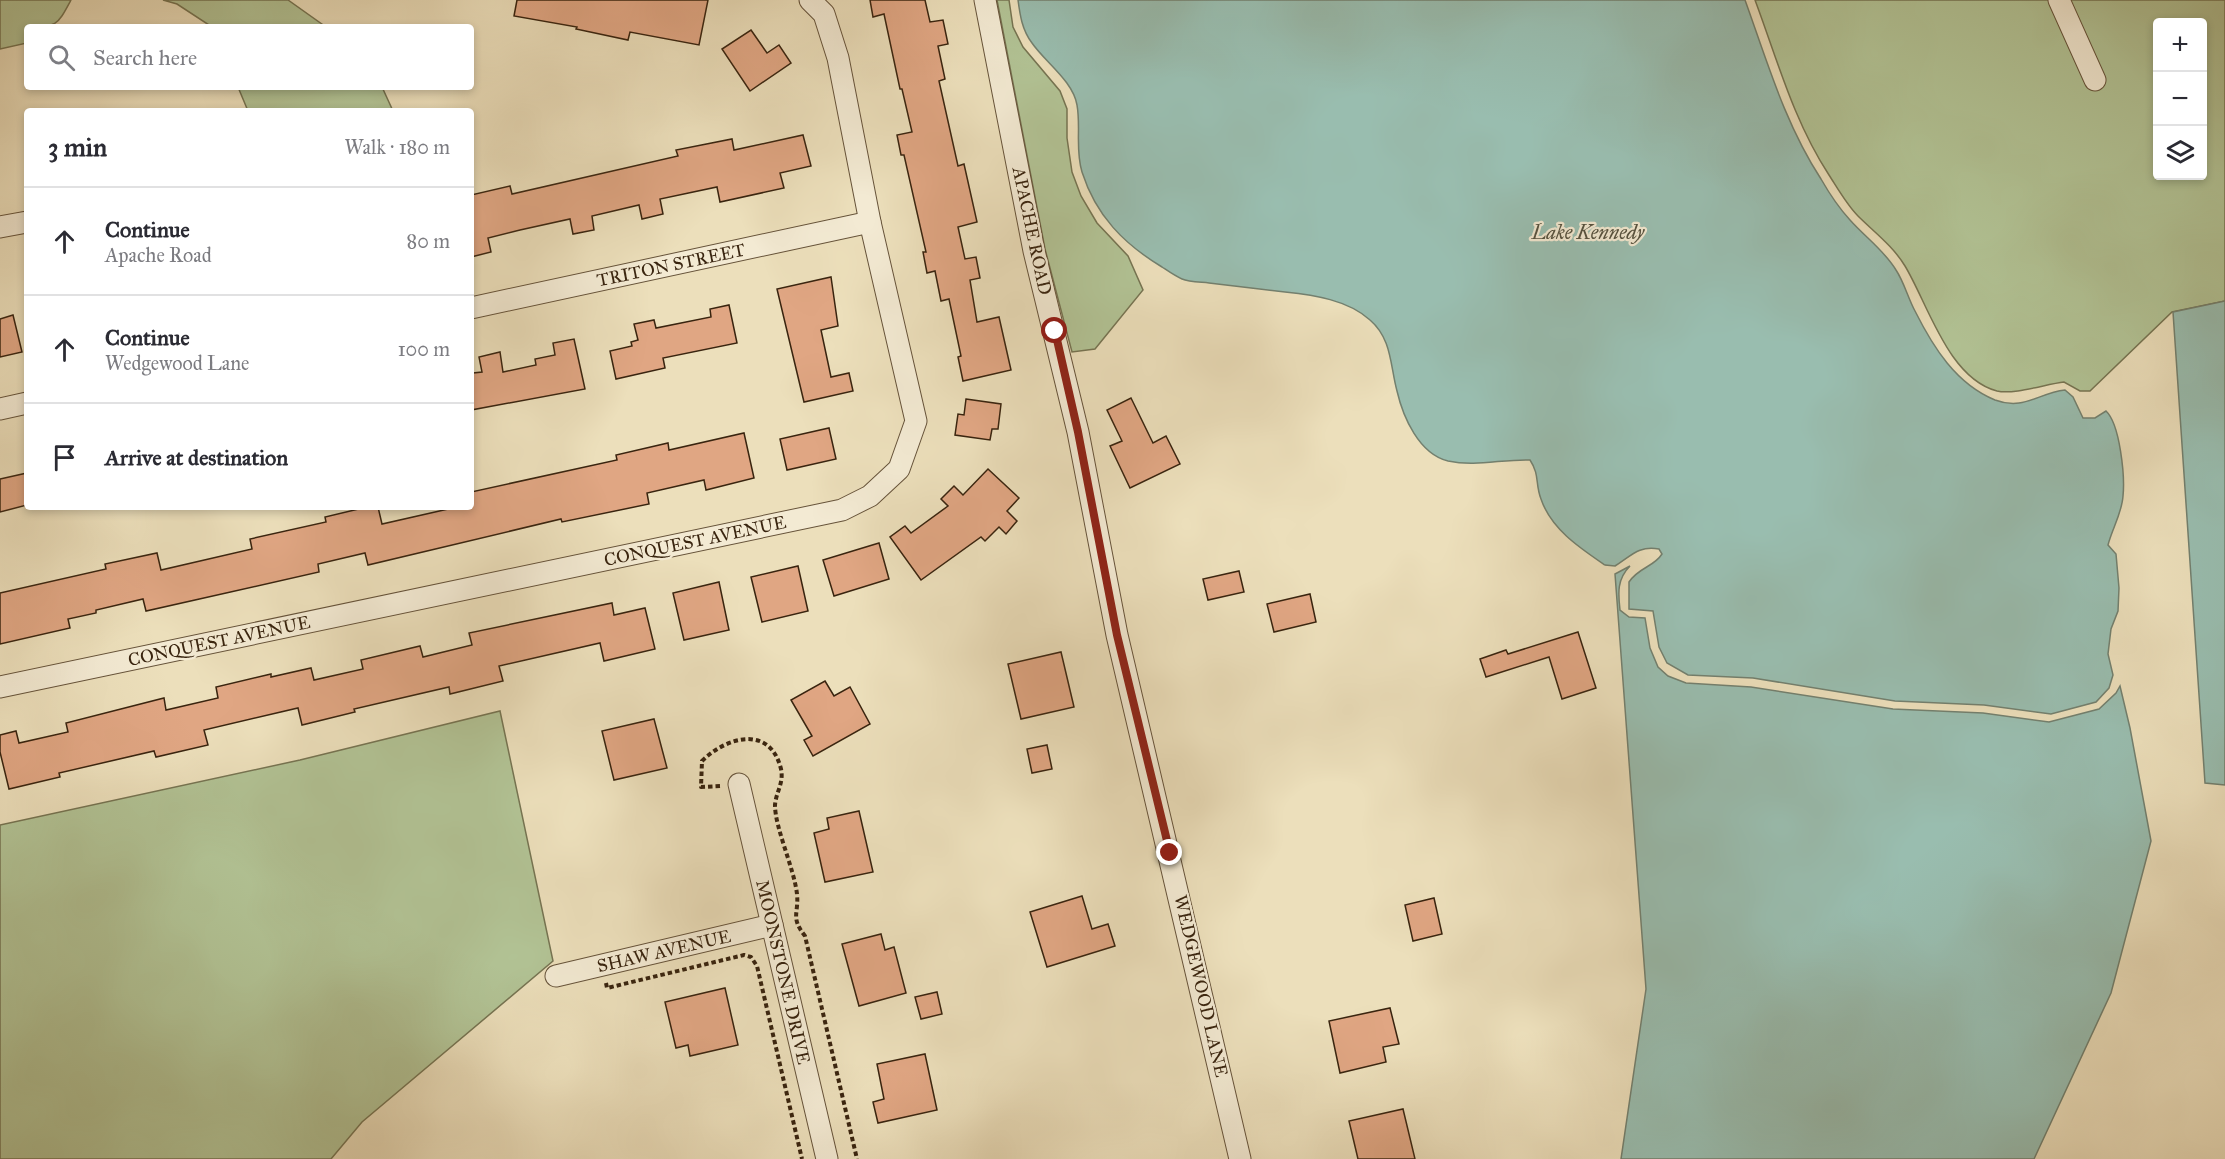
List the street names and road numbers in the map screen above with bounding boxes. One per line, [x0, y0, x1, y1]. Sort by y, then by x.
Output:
street label: APACHE ROAD [1007, 164, 1056, 297]
street label: TRITON STREET [595, 239, 747, 291]
street label: CONQUEST AVENUE [602, 511, 788, 571]
street label: CONQUEST AVENUE [126, 611, 312, 671]
street label: MOONSTONE DRIVE [751, 878, 815, 1067]
street label: WEDGEWOOD LANE [1169, 893, 1233, 1079]
street label: SHAW AVENUE [595, 925, 733, 977]

